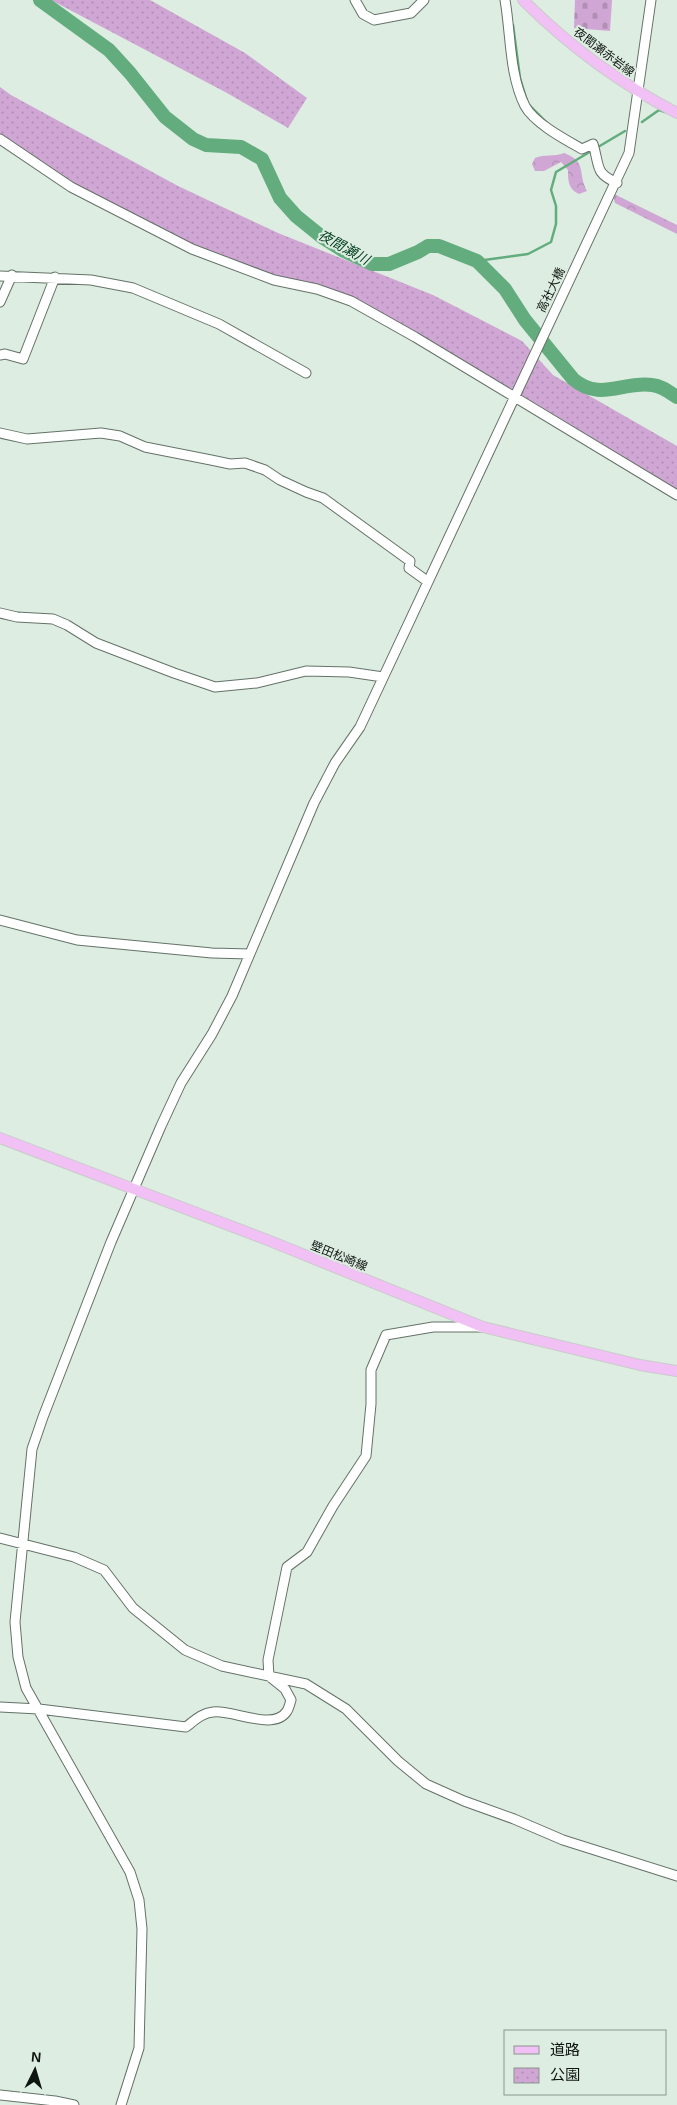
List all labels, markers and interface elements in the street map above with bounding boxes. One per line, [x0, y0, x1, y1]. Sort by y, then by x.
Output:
street label: 夜間瀬赤岩線 [570, 24, 637, 79]
water label: 夜間瀬川 [316, 226, 374, 269]
street label: 高社大橋 [534, 265, 568, 315]
street label: 壁田松崎線 [309, 1238, 369, 1274]
legend [504, 2030, 667, 2095]
text: 道路 [550, 2041, 580, 2058]
north arrow [10, 2045, 60, 2095]
text: N [30, 2049, 42, 2065]
text: 公園 [550, 2066, 580, 2083]

